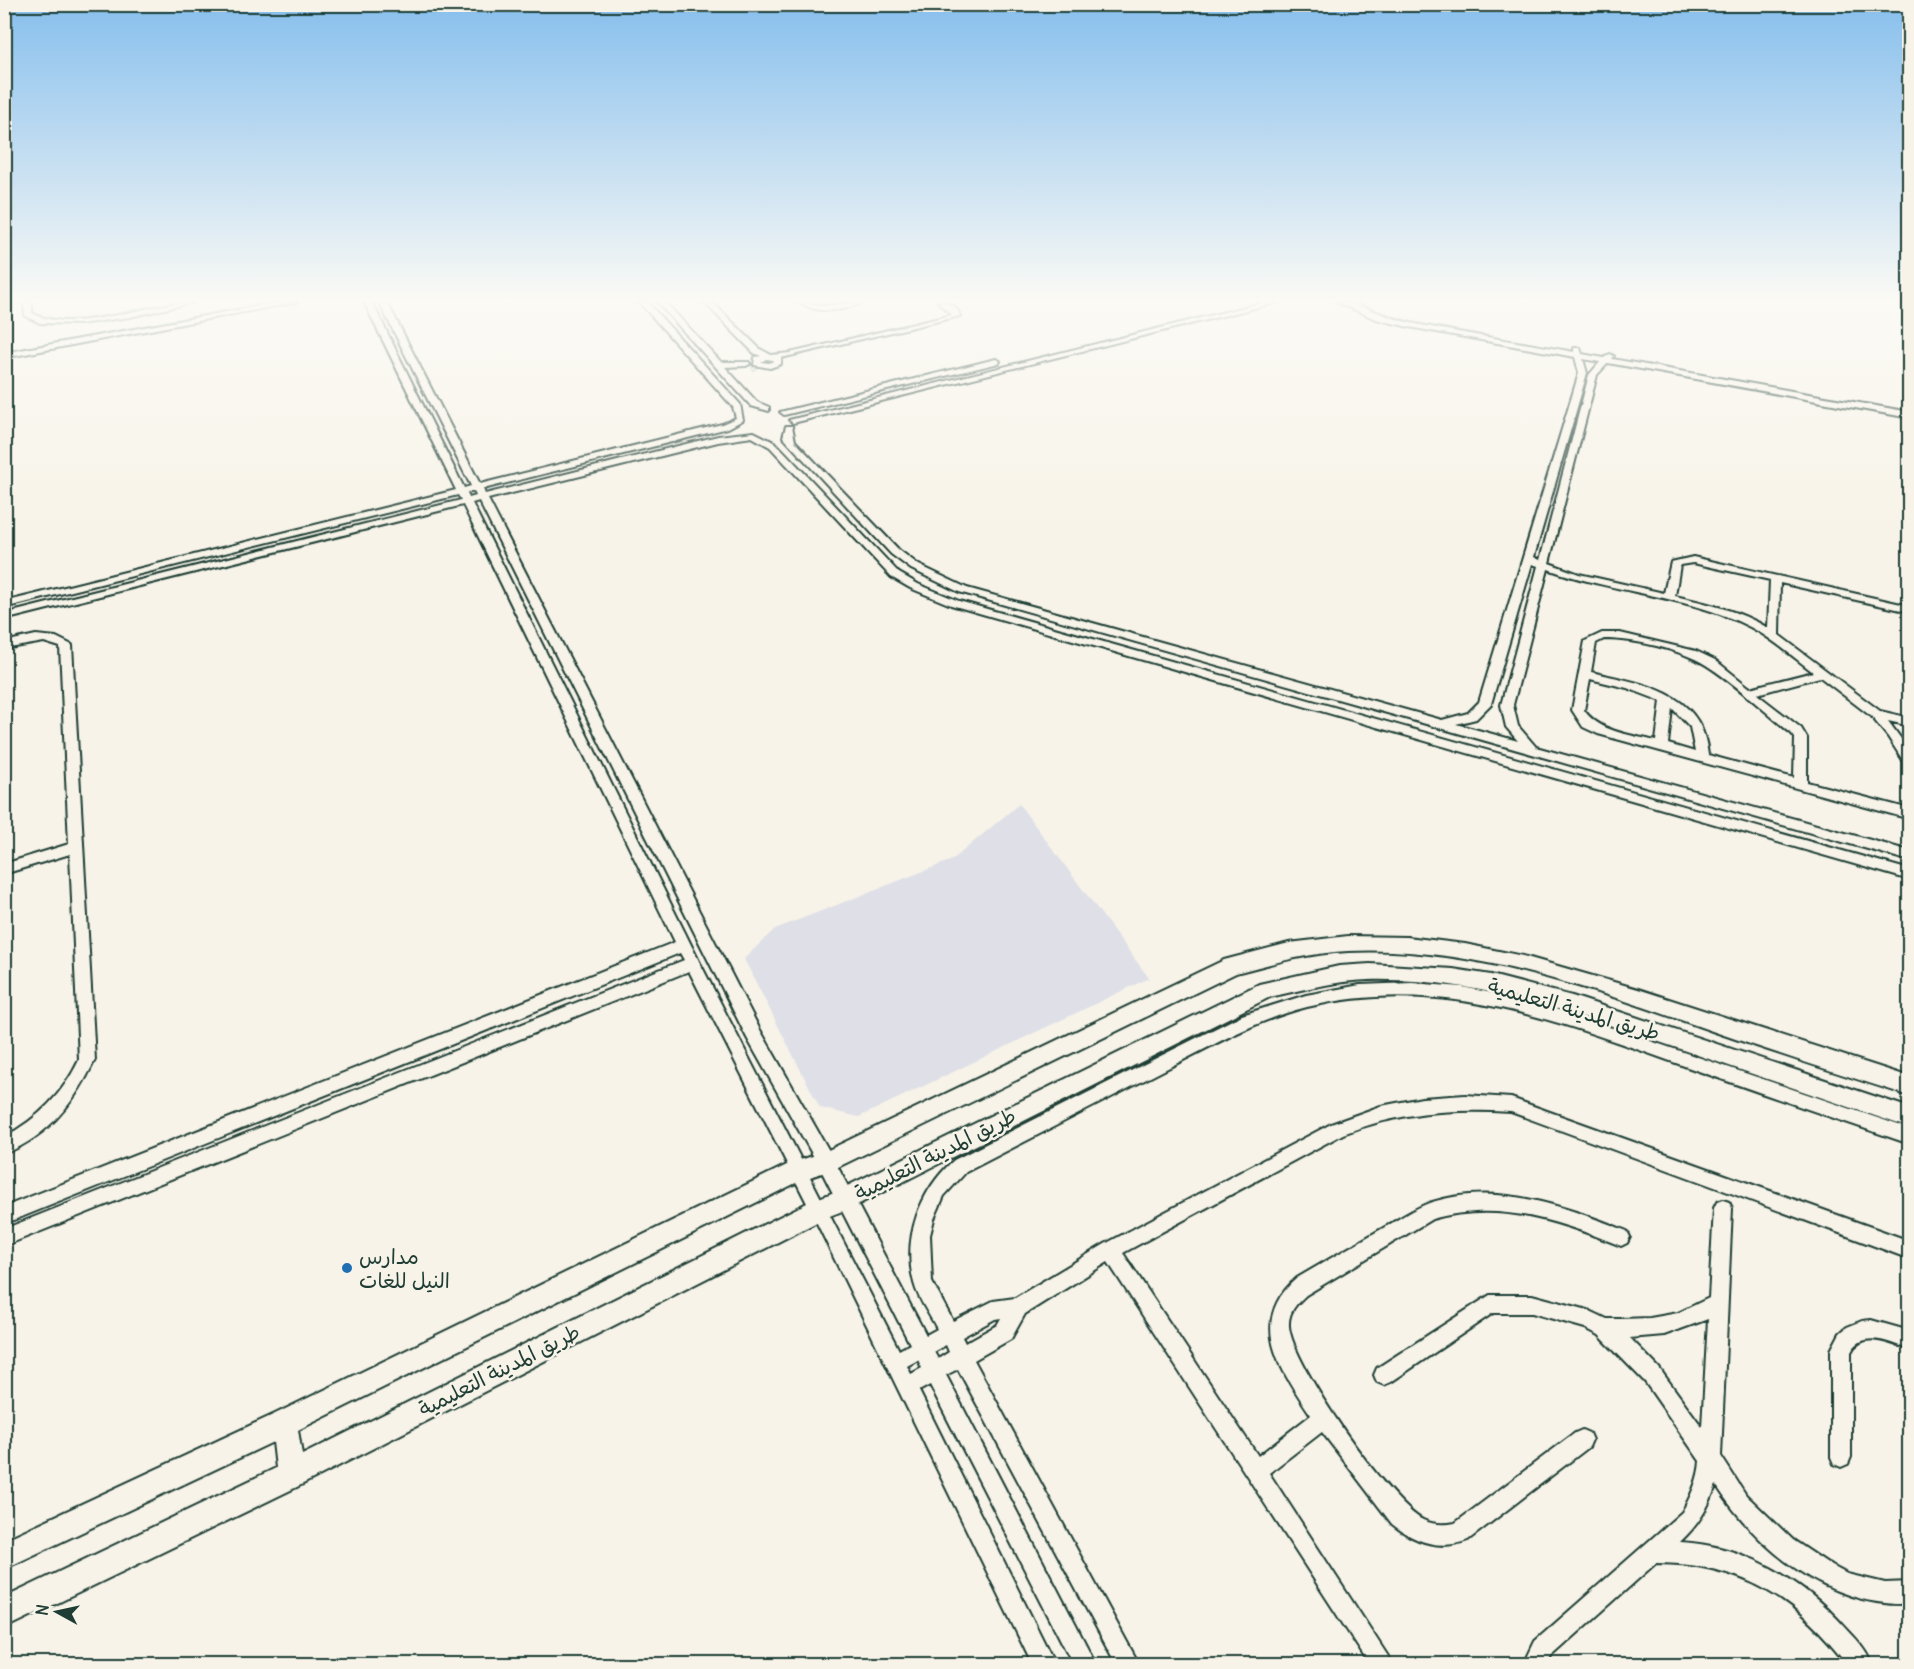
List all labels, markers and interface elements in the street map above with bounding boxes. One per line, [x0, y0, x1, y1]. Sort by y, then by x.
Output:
street label: طريق المدينة التعليمية [1485, 972, 1663, 1046]
street label: طريق المدينة التعليمية [850, 1102, 1020, 1206]
place label: مدارس النيل للغات [359, 1243, 450, 1294]
marker: مدارس النيل للغات [340, 1261, 354, 1275]
street label: طريق المدينة التعليمية [414, 1318, 584, 1422]
north arrow [27, 1582, 87, 1642]
text: N [31, 1603, 53, 1617]

